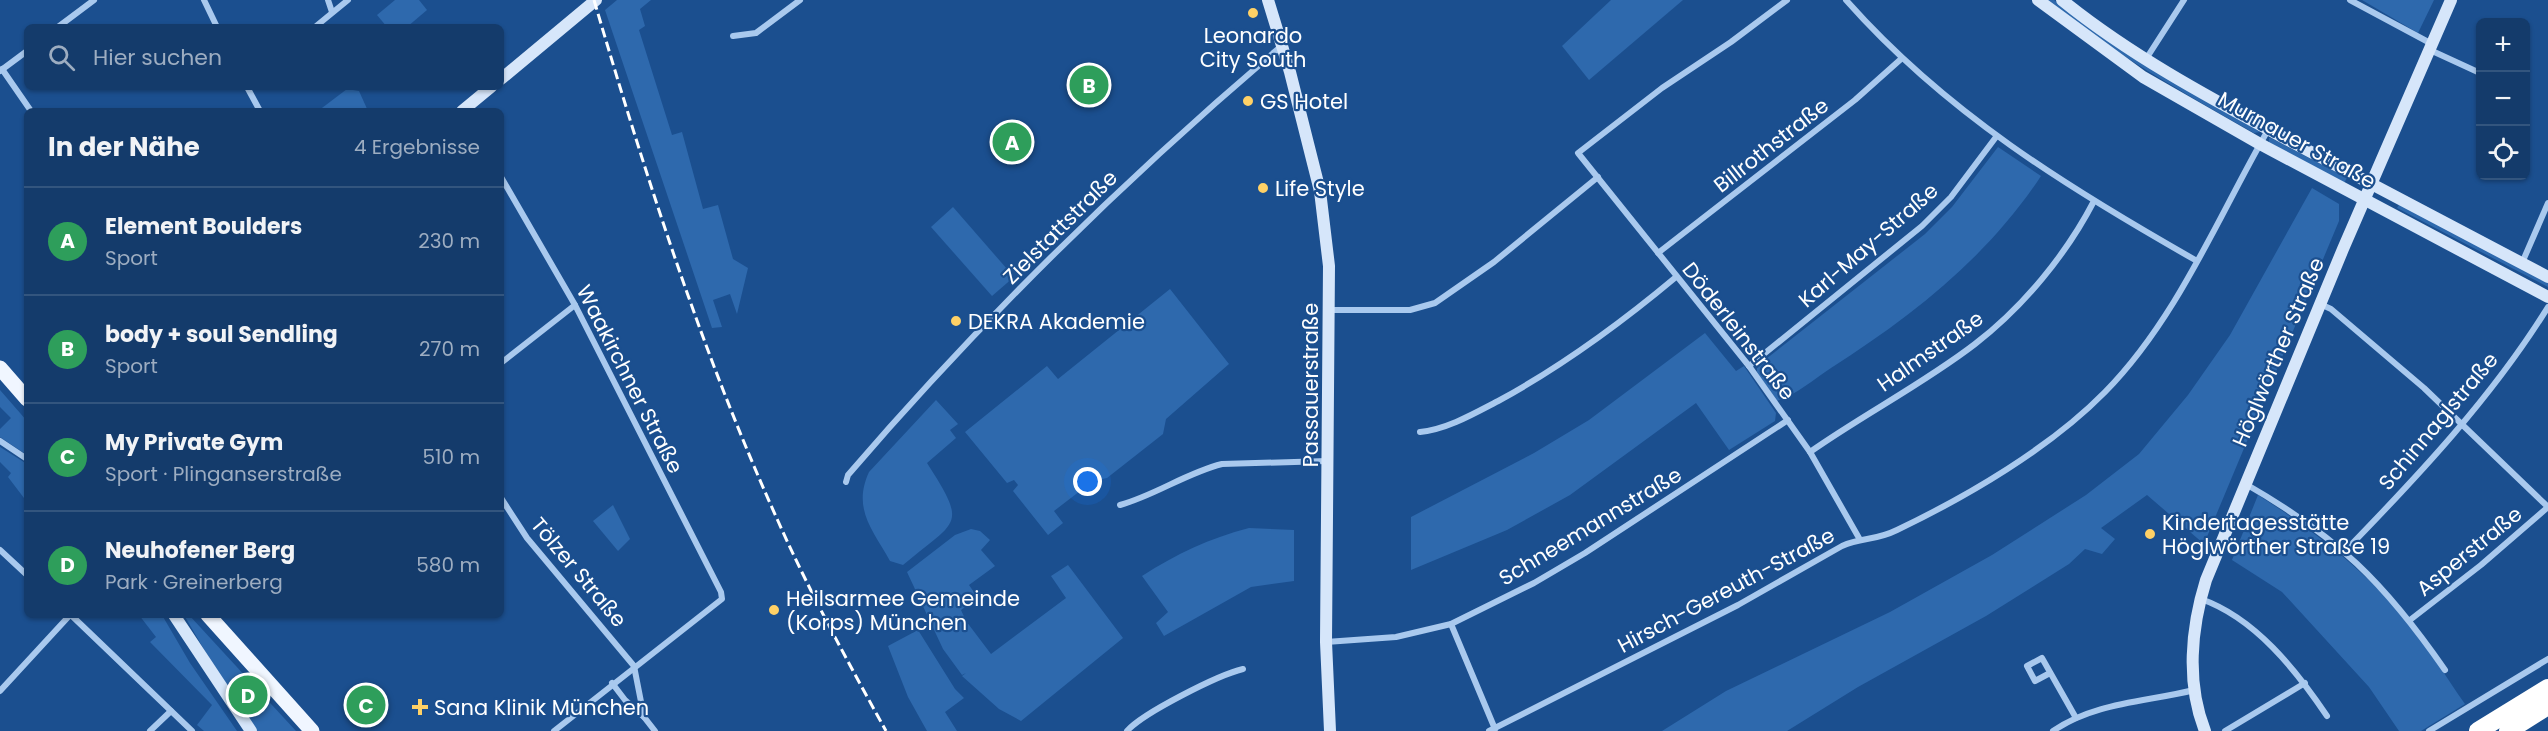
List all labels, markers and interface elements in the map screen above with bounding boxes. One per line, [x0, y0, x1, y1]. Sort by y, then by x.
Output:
marker: Leonardo City South [1246, 6, 1260, 20]
map controls [2476, 18, 2530, 180]
button: + [2476, 18, 2530, 72]
place label: Leonardo City South [1200, 21, 1306, 74]
search box [24, 24, 504, 90]
icon: search [45, 41, 78, 74]
text: Hier suchen [93, 42, 222, 73]
pin: B [1070, 62, 1108, 107]
button: − [2476, 72, 2530, 126]
street label: Murnauer Straße [2213, 85, 2381, 195]
place label: GS Hotel [1260, 87, 1348, 116]
street label: Billrothstraße [1707, 91, 1835, 199]
marker: GS Hotel [1241, 94, 1255, 108]
pin: A [992, 120, 1032, 164]
button: locate [2476, 126, 2530, 180]
text: In der Nähe [48, 129, 200, 165]
text: 4 Ergebnisse [354, 133, 480, 161]
street label: Zielstattstraße [996, 163, 1124, 291]
place label: Life Style [1275, 174, 1365, 203]
street label: Karl-May-Straße [1792, 176, 1944, 314]
marker: Life Style [1256, 181, 1270, 195]
text: Element Boulders [105, 211, 302, 242]
text: A [60, 227, 75, 255]
text: 230 m [418, 227, 480, 255]
text: Sport [105, 244, 158, 272]
street label: Höglwörther Straße [2225, 253, 2331, 451]
street label: Döderleinstraße [1676, 256, 1802, 406]
street label: Waakirchner Straße [570, 280, 690, 478]
street label: Passauerstraße [1296, 303, 1325, 467]
street label: Halmstraße [1871, 304, 1989, 398]
place label: DEKRA Akademie [968, 307, 1145, 336]
marker: DEKRA Akademie [949, 314, 963, 328]
text: body + soul Sendling [105, 319, 338, 350]
text: B [61, 335, 74, 363]
text: 270 m [419, 335, 480, 363]
street label: Schinnaglstraße [2372, 346, 2504, 496]
text: Sport [105, 352, 158, 380]
text: My Private Gym [105, 427, 283, 458]
text: C [60, 443, 75, 471]
text: 510 m [423, 443, 480, 471]
text: Sport · Plinganserstraße [105, 460, 342, 488]
street label: Schneemannstraße [1493, 460, 1687, 592]
your location [1073, 467, 1102, 496]
street label: Asperstraße [2410, 499, 2528, 603]
place label: Kindertagesstätte Höglwörther Straße 19 [2162, 508, 2390, 561]
street label: Tölzer Straße [524, 511, 634, 633]
street label: Hirsch-Gereuth-Straße [1612, 520, 1840, 660]
marker: Kindertagesstätte Höglwörther Straße 19 [2143, 527, 2157, 541]
text: Neuhofener Berg [105, 535, 295, 566]
text: D [60, 551, 75, 579]
text: 580 m [416, 551, 480, 579]
text: Park · Greinerberg [105, 568, 283, 596]
place label: Heilsarmee Gemeinde (Korps) München [786, 584, 1020, 637]
marker: Heilsarmee Gemeinde (Korps) München [767, 603, 781, 617]
pin: D [228, 672, 268, 718]
pin: C [346, 682, 386, 728]
place label: Sana Klinik München [434, 693, 649, 722]
marker: Sana Klinik München [411, 698, 429, 716]

